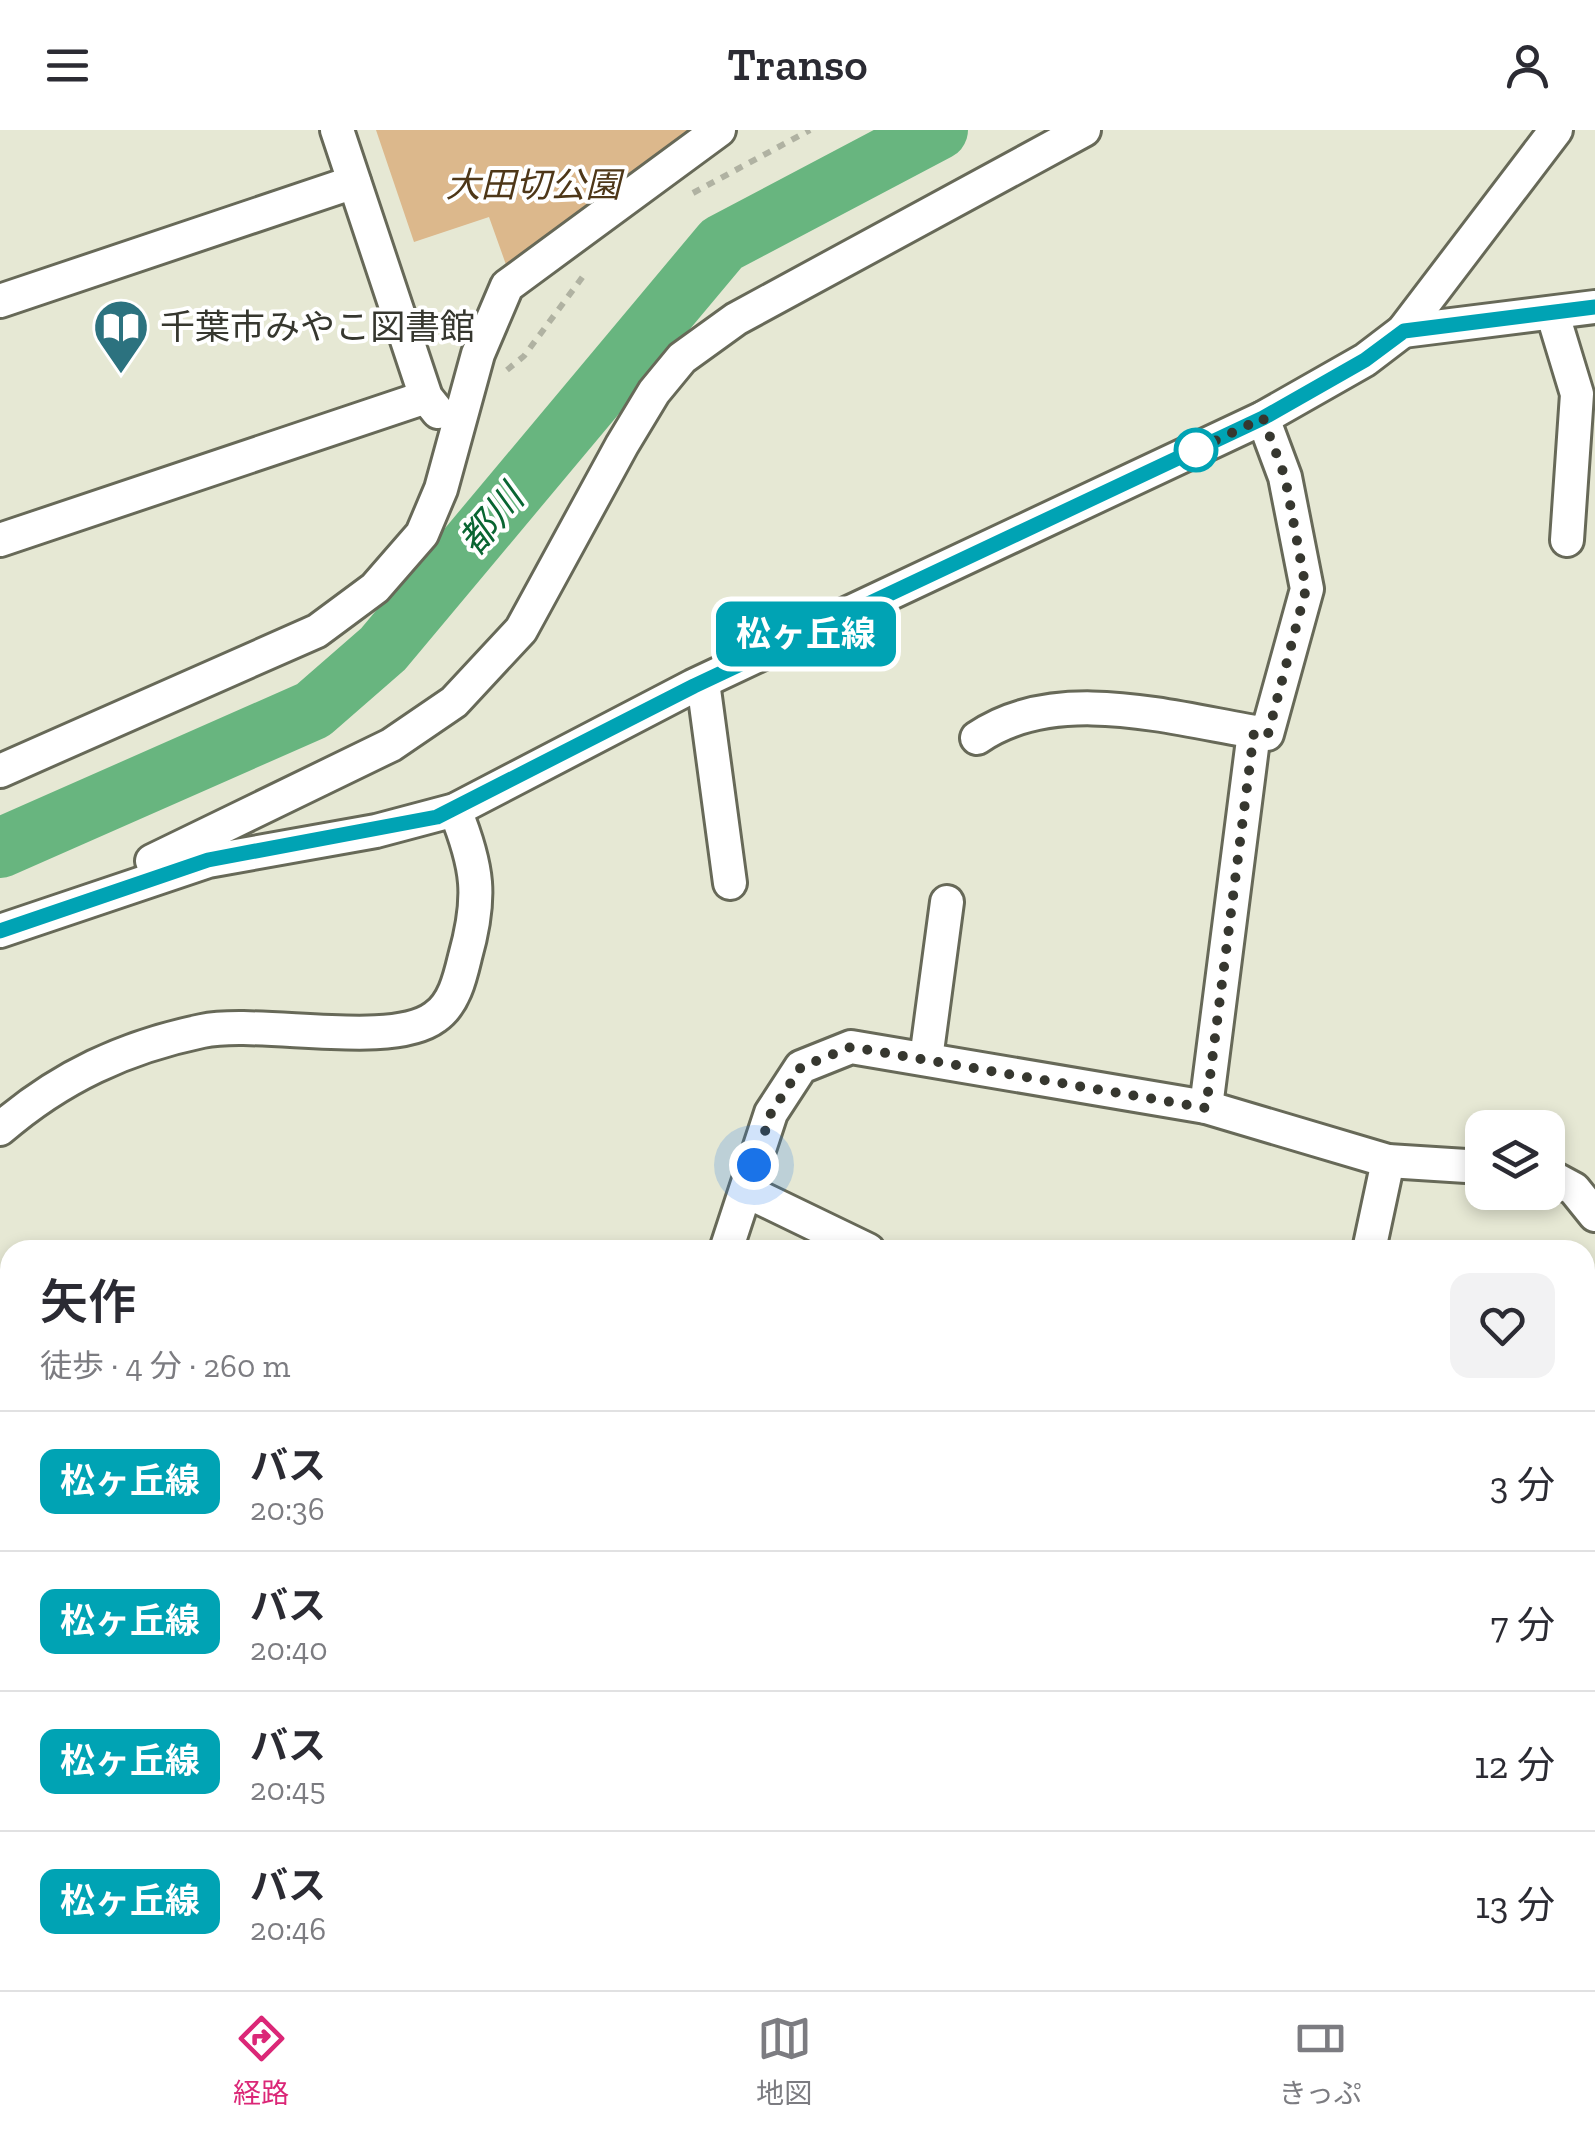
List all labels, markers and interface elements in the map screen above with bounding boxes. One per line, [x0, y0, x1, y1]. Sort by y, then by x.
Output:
icon: menu [40, 38, 95, 93]
text: Transo [727, 38, 868, 92]
icon: person [1500, 38, 1555, 93]
park label: 大田切公園 [445, 164, 625, 206]
library icon: 千葉市みやこ図書館 [91, 297, 151, 376]
place label: 千葉市みやこ図書館 [160, 306, 475, 348]
unlabelled marker [1175, 429, 1217, 471]
water label: 都川 [449, 473, 536, 564]
line badge: 松ヶ丘線 [736, 602, 876, 666]
text: 松ヶ丘線 [736, 613, 876, 655]
map controls [1465, 1110, 1565, 1210]
button: layers [1465, 1110, 1565, 1210]
your location [729, 1140, 779, 1190]
button: heart [1450, 1273, 1555, 1378]
text: 矢作 [40, 1274, 136, 1331]
text: 徒歩 · 4 分 · 260 m [40, 1347, 290, 1385]
text: バス [250, 1443, 326, 1489]
text: 松ヶ丘線 [60, 1460, 200, 1502]
text: 3 分 [1490, 1462, 1555, 1508]
text: 20:36 [250, 1490, 325, 1528]
text: バス [250, 1583, 326, 1629]
text: 松ヶ丘線 [60, 1600, 200, 1642]
text: 7 分 [1490, 1602, 1555, 1648]
text: 20:40 [250, 1630, 328, 1668]
text: バス [250, 1723, 326, 1769]
text: 松ヶ丘線 [60, 1740, 200, 1782]
text: 12 分 [1474, 1742, 1555, 1788]
text: 20:45 [250, 1770, 326, 1808]
text: バス [250, 1863, 326, 1909]
text: 松ヶ丘線 [60, 1880, 200, 1922]
text: 13 分 [1475, 1882, 1555, 1928]
text: 20:46 [250, 1910, 326, 1948]
tab: 経路 [233, 2011, 289, 2111]
tab: 地図 [756, 2011, 812, 2111]
tab: きっぷ [1279, 2011, 1362, 2111]

